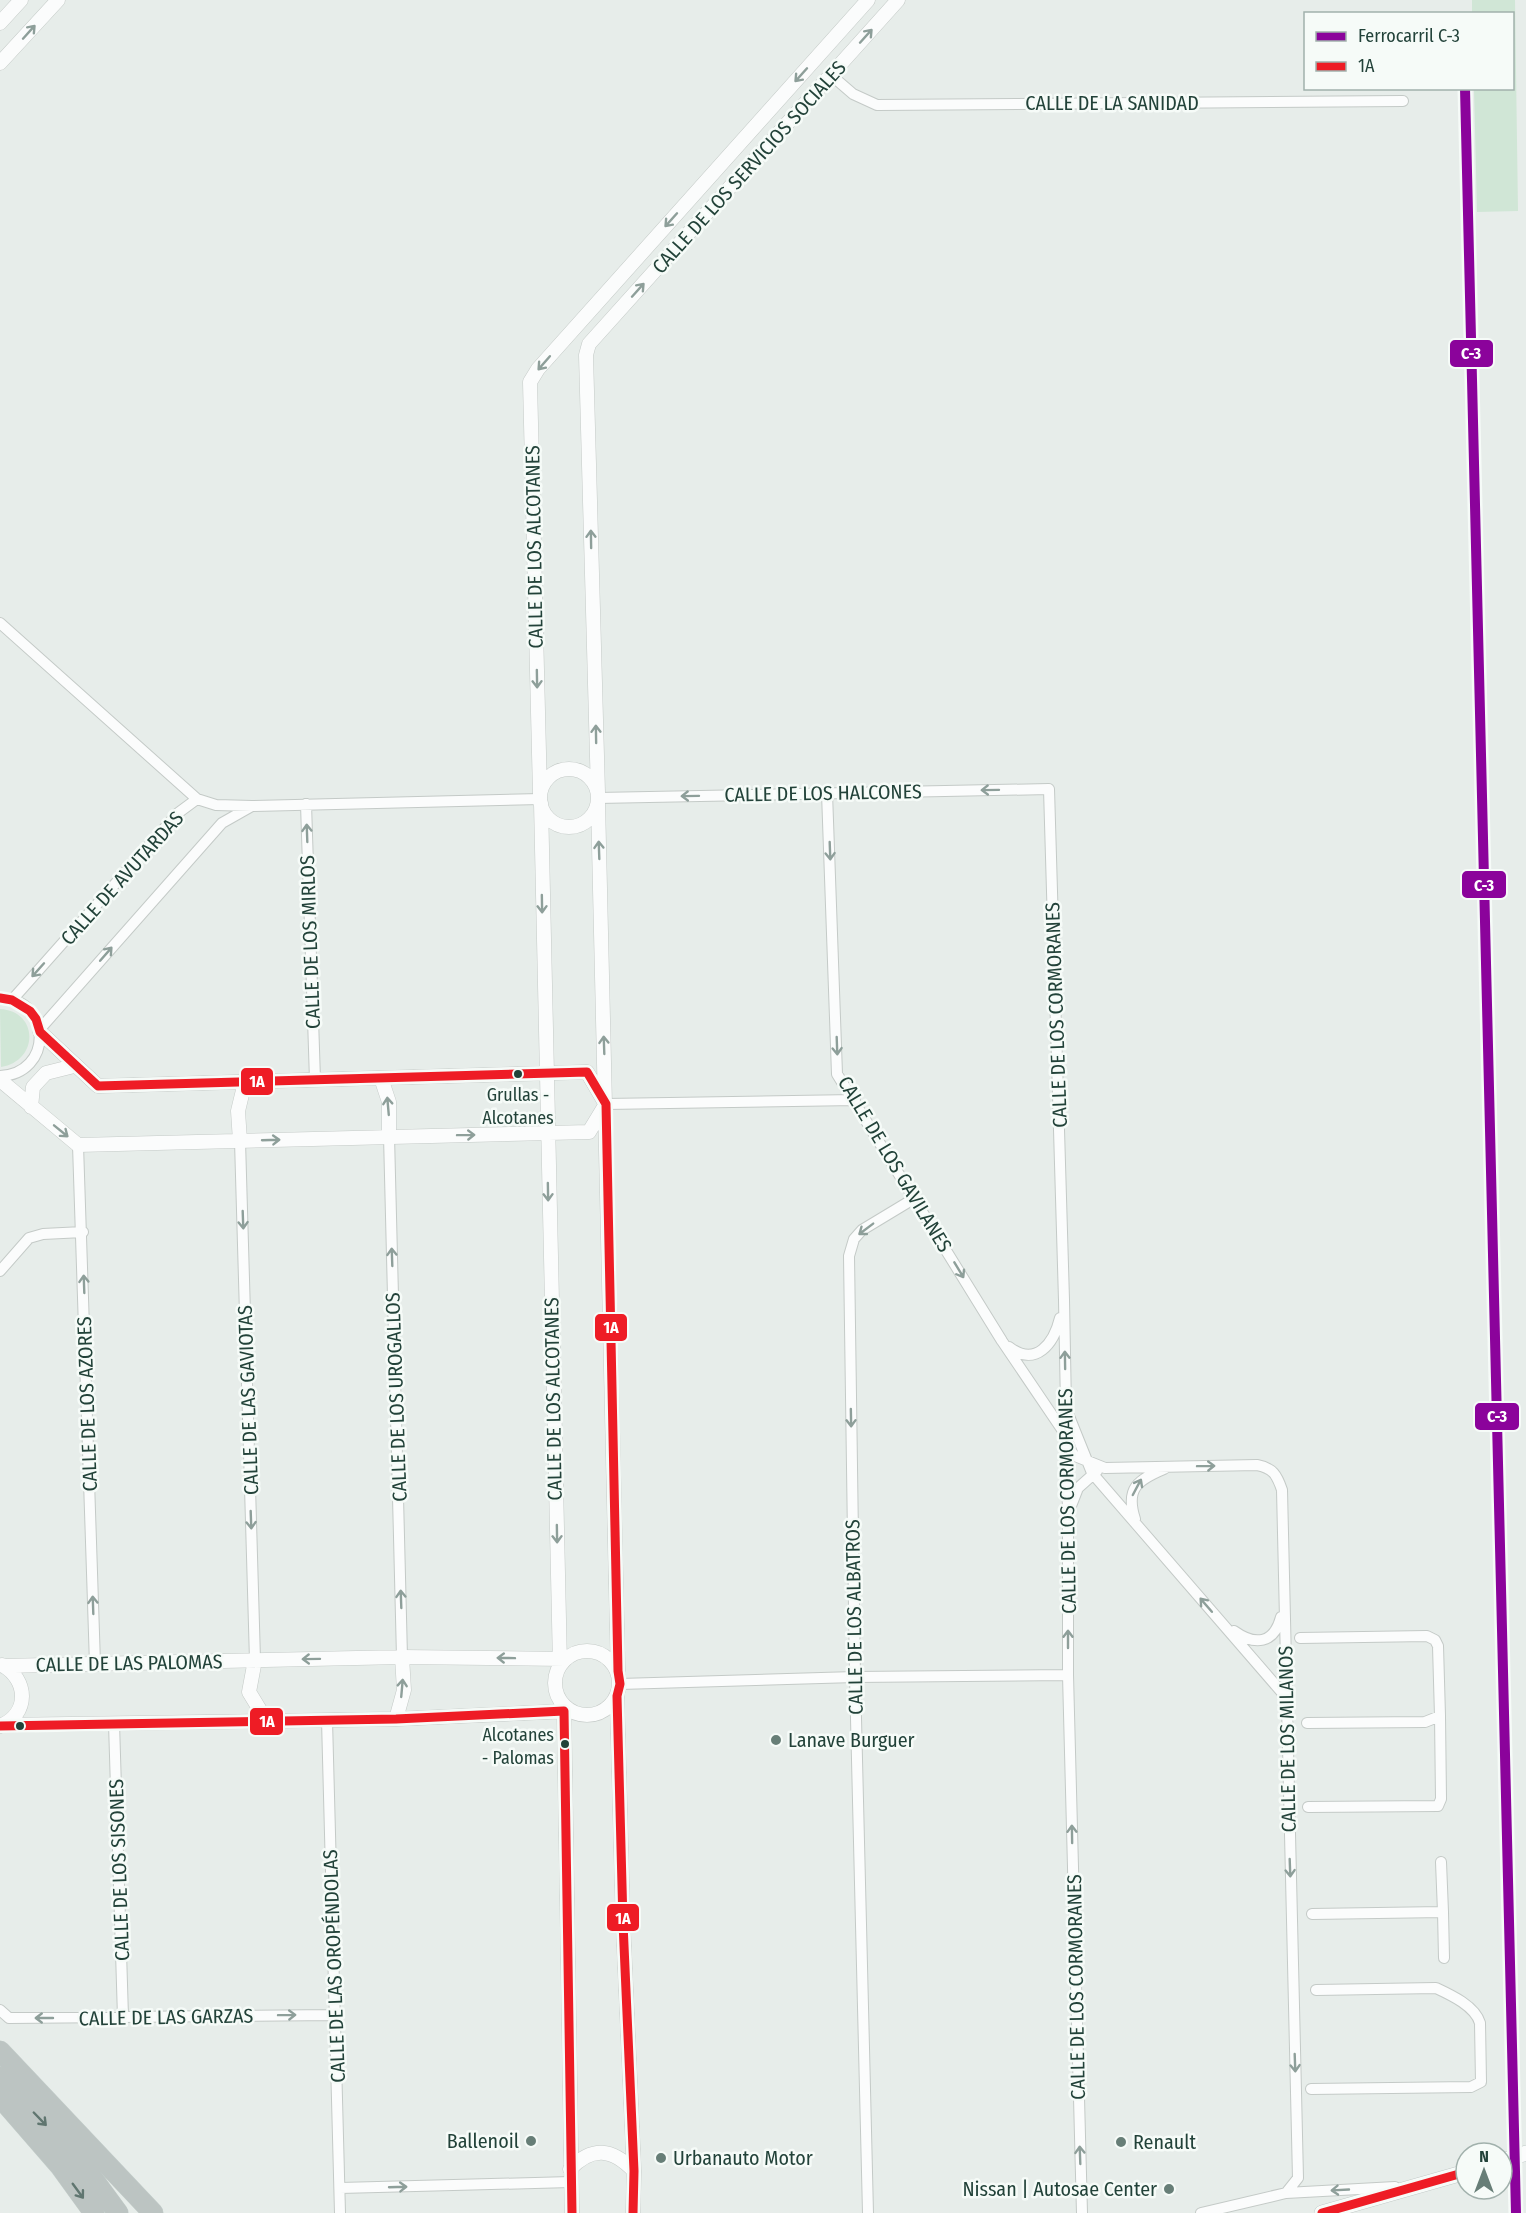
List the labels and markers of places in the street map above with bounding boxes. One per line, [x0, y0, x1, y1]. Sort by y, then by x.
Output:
marker: Grullas - Alcotanes [512, 1068, 524, 1080]
place label: Grullas - Alcotanes [482, 1084, 554, 1129]
unlabelled marker [14, 1720, 26, 1732]
place label: Alcotanes - Palomas [482, 1724, 554, 1769]
place label: Lanave Burguer [788, 1728, 915, 1752]
marker: Lanave Burguer [769, 1733, 783, 1747]
marker: Alcotanes - Palomas [559, 1738, 571, 1750]
place label: Ballenoil [447, 2129, 519, 2153]
place label: Renault [1133, 2130, 1197, 2154]
marker: Ballenoil [524, 2134, 538, 2148]
marker: Renault [1114, 2135, 1128, 2149]
place label: Urbanauto Motor [673, 2146, 813, 2170]
marker: Urbanauto Motor [654, 2151, 668, 2165]
place label: Nissan | Autosae Center [962, 2177, 1157, 2201]
marker: Nissan | Autosae Center [1162, 2182, 1176, 2196]

